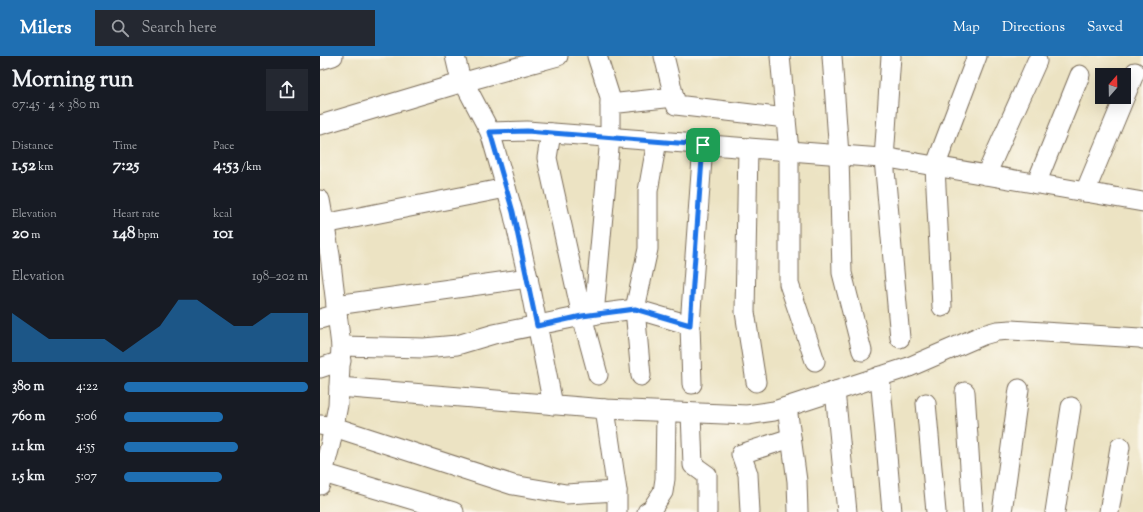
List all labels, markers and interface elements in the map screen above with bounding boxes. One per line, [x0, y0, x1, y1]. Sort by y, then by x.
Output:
search box [95, 10, 375, 46]
text: Milers [20, 15, 71, 42]
icon: search [109, 17, 131, 39]
text: Search here [141, 18, 217, 39]
text: Map [953, 18, 980, 38]
text: Directions [1002, 18, 1065, 38]
text: Saved [1087, 18, 1123, 38]
text: Morning run [12, 65, 134, 97]
north arrow [1095, 68, 1131, 104]
map controls [1095, 68, 1131, 104]
button: share [266, 69, 308, 111]
text: 07:45 · 4 × 380 m [12, 96, 100, 114]
pin [686, 128, 720, 162]
icon: arrive [692, 134, 714, 156]
text: Distance [12, 138, 53, 154]
text: Time [113, 138, 137, 154]
text: Pace [213, 138, 234, 154]
text: 1.52 [12, 154, 36, 178]
text: 7:25 [113, 154, 139, 178]
text: 4:53 [213, 154, 239, 178]
text: km [36, 159, 53, 175]
text: /km [239, 159, 261, 175]
text: Elevation [12, 206, 57, 222]
text: Heart rate [113, 206, 160, 222]
text: kcal [213, 206, 232, 222]
text: 20 [12, 222, 29, 246]
text: 148 [113, 222, 136, 246]
text: 101 [213, 222, 234, 246]
text: m [29, 227, 40, 243]
text: bpm [136, 227, 159, 243]
text: Elevation [12, 268, 65, 286]
text: 198–202 m [252, 268, 308, 286]
text: 380 m [12, 378, 44, 396]
text: 4:22 [76, 378, 98, 396]
text: 760 m [12, 408, 45, 426]
text: 5:06 [76, 408, 97, 426]
text: 1.1 km [12, 438, 45, 456]
text: 4:55 [76, 438, 95, 456]
text: 1.5 km [12, 468, 45, 486]
text: 5:07 [76, 468, 97, 486]

